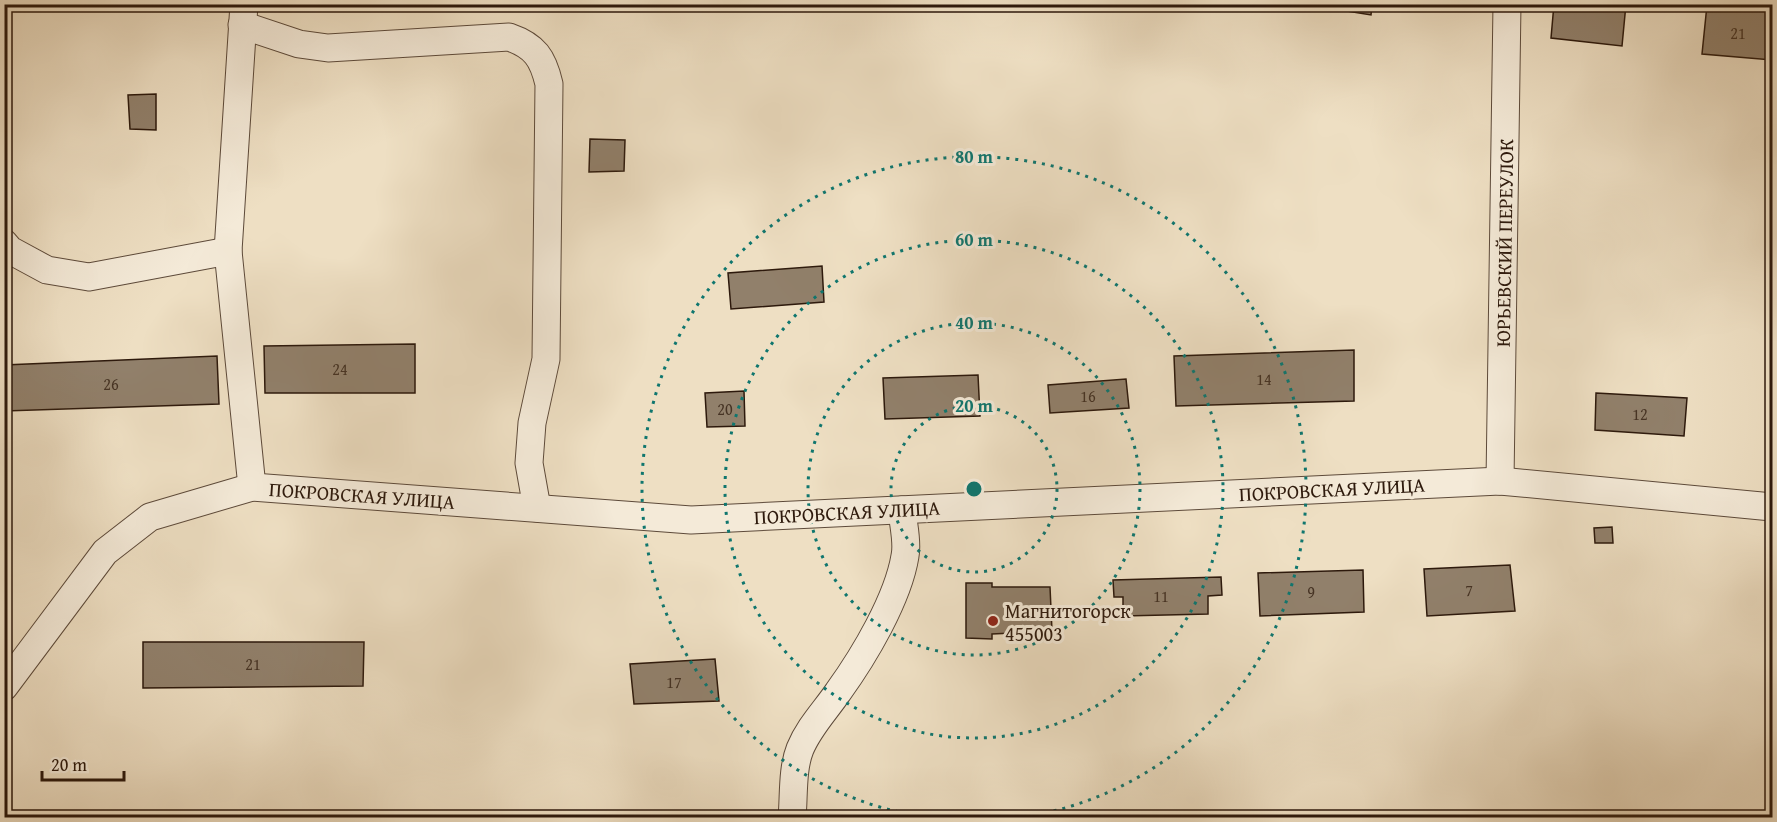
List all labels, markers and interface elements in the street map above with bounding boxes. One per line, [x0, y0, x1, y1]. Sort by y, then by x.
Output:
house number: 21 [1730, 21, 1746, 45]
street label: ЮРЬЕВСКИЙ ПЕРЕУЛОК [1488, 138, 1520, 347]
text: 80 m [955, 143, 994, 170]
text: 60 m [955, 226, 994, 253]
text: 40 m [955, 309, 994, 336]
house number: 24 [332, 357, 348, 381]
house number: 14 [1256, 367, 1272, 391]
house number: 26 [103, 372, 119, 396]
house number: 16 [1080, 384, 1096, 408]
text: 20 m [955, 392, 994, 419]
house number: 20 [717, 397, 733, 421]
house number: 12 [1632, 402, 1648, 426]
street label: ПОКРОВСКАЯ УЛИЦА [1238, 470, 1426, 508]
street label: ПОКРОВСКАЯ УЛИЦА [268, 474, 456, 516]
centre of rings [964, 479, 984, 499]
street label: ПОКРОВСКАЯ УЛИЦА [753, 493, 941, 531]
house number: 7 [1465, 578, 1473, 602]
house number: 9 [1307, 580, 1315, 604]
house number: 11 [1153, 584, 1169, 608]
place label: Магнитогорск 455003 [1005, 596, 1131, 648]
marker: Магнитогорск 455003 [986, 614, 1000, 628]
house number: 21 [245, 652, 261, 676]
house number: 17 [666, 670, 682, 694]
scale bar [42, 744, 124, 782]
text: 20 m [51, 751, 87, 778]

